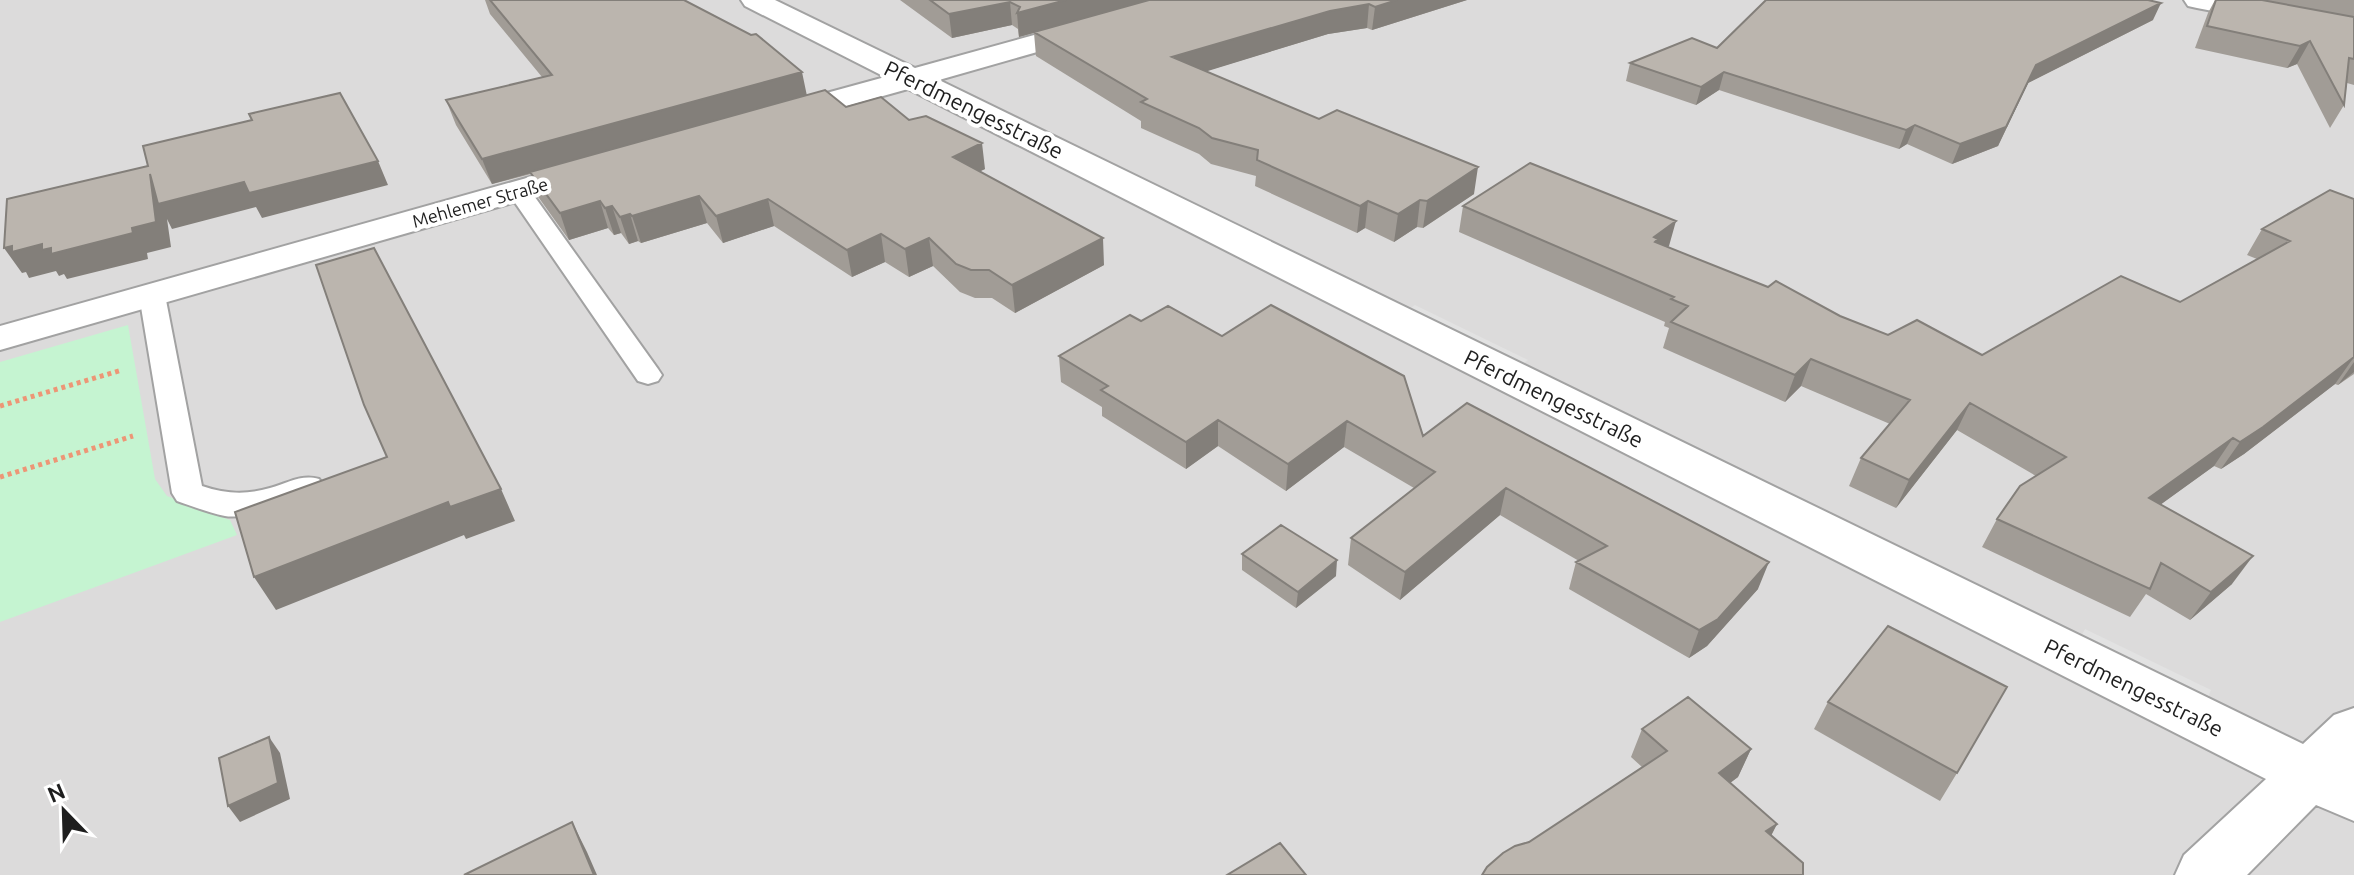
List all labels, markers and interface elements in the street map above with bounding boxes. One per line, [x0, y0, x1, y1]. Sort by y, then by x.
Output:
street label: Pferdmengesstraße [880, 55, 1068, 163]
street label: Mehlemer Straße [410, 173, 550, 231]
street label: Pferdmengesstraße [1460, 344, 1648, 452]
street label: Pferdmengesstraße [2040, 633, 2228, 741]
north arrow [24, 771, 104, 851]
text: N [44, 777, 68, 807]

